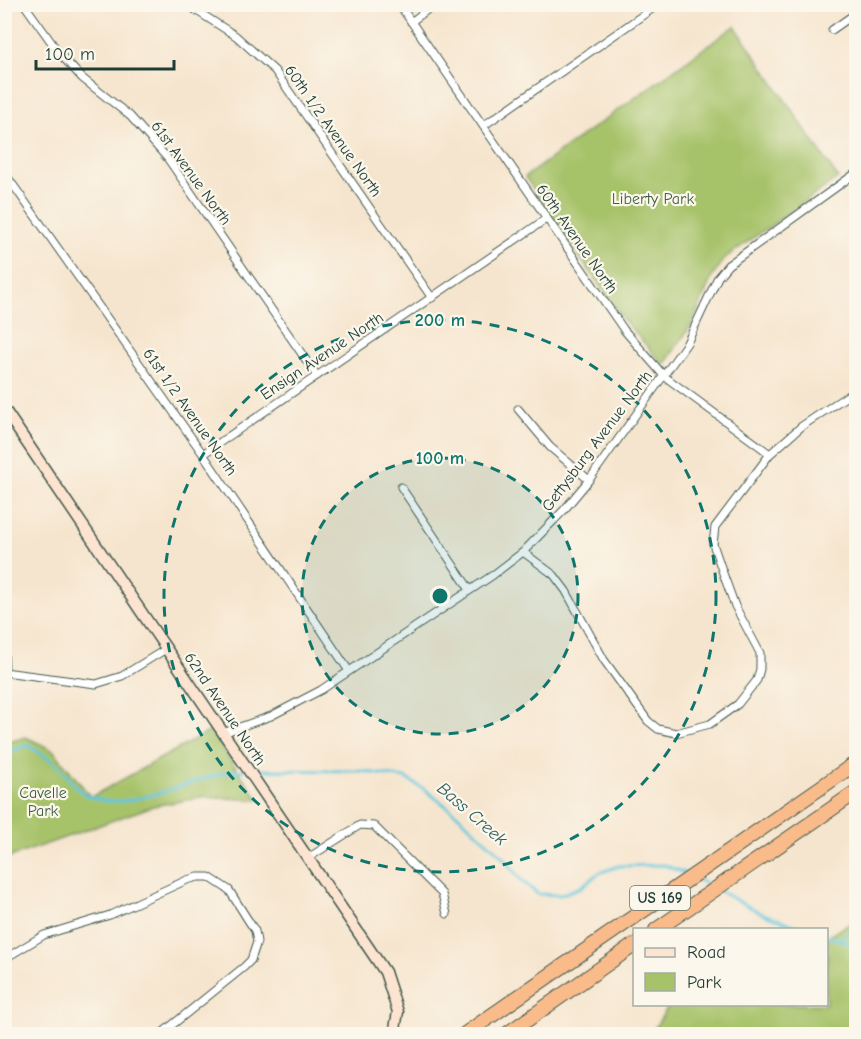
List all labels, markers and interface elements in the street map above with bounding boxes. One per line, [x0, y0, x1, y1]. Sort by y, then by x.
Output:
scale bar [36, 33, 174, 71]
text: 100 m [45, 44, 95, 65]
street label: 60th 1/2 Avenue North [281, 62, 385, 200]
street label: 61st Avenue North [147, 117, 235, 229]
street label: 60th Avenue North [532, 181, 622, 297]
park label: Liberty Park [612, 190, 694, 208]
street label: Ensign Avenue North [257, 308, 387, 404]
text: 200 m [415, 310, 465, 331]
street label: 61st 1/2 Avenue North [139, 345, 241, 479]
street label: Gettysburg Avenue North [538, 367, 656, 515]
text: 100 m [416, 448, 464, 469]
centre of rings [430, 586, 450, 606]
street label: 62nd Avenue North [181, 649, 269, 769]
water label: Bass Creek [433, 778, 511, 850]
park label: Cavelle Park [19, 784, 67, 820]
road number: US 169 [630, 886, 690, 910]
legend [633, 928, 828, 1006]
text: Road [687, 942, 726, 963]
text: Park [687, 972, 722, 993]

